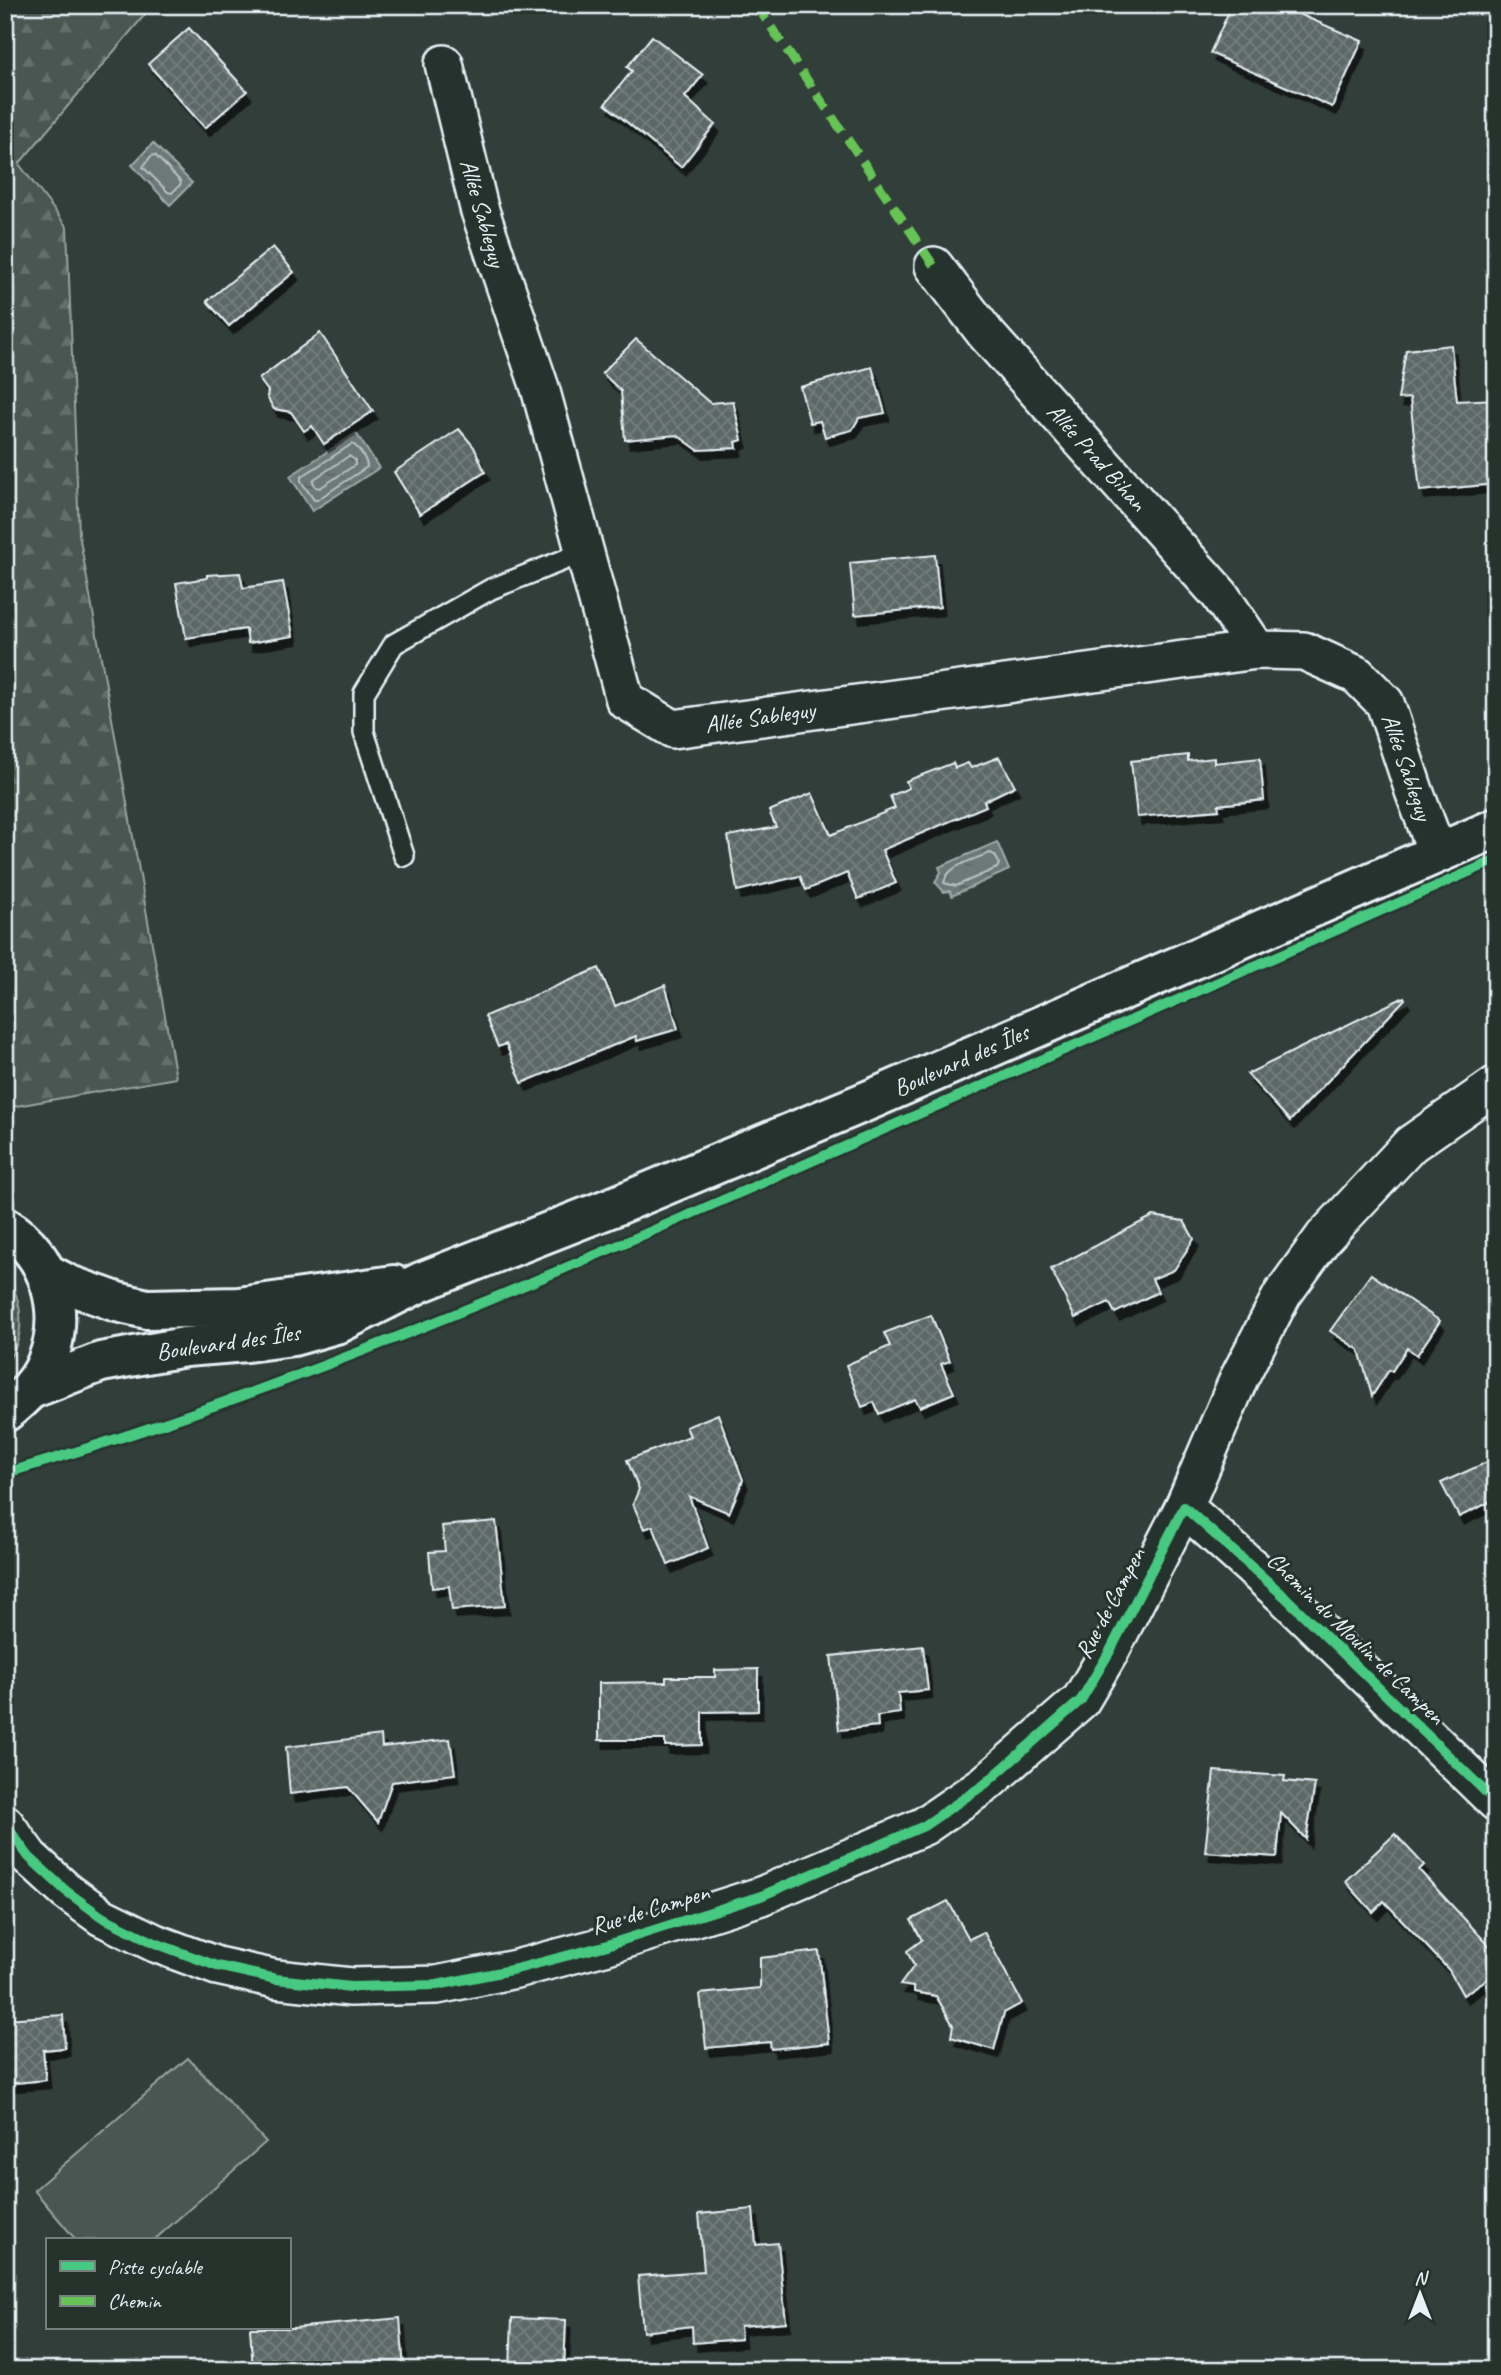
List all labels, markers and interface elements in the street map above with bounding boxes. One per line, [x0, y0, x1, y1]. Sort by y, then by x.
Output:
street label: Allée Sableguy [453, 156, 513, 272]
street label: Allée Prad Bihan [1041, 397, 1154, 518]
street label: Allée Sableguy [703, 694, 819, 740]
street label: Allée Sableguy [1375, 710, 1440, 826]
street label: Boulevard des Îles [889, 1016, 1035, 1103]
street label: Boulevard des Îles [154, 1317, 304, 1367]
street label: Rue de Campen [1068, 1541, 1152, 1664]
street label: Chemin du Moulin de Campen [1261, 1545, 1452, 1732]
street label: Rue de Campen [587, 1876, 714, 1941]
legend [46, 2238, 290, 2330]
text: Piste cyclable [108, 2254, 204, 2280]
north arrow [1386, 2260, 1456, 2330]
text: N [1414, 2266, 1429, 2290]
text: Chemin [108, 2288, 162, 2314]

